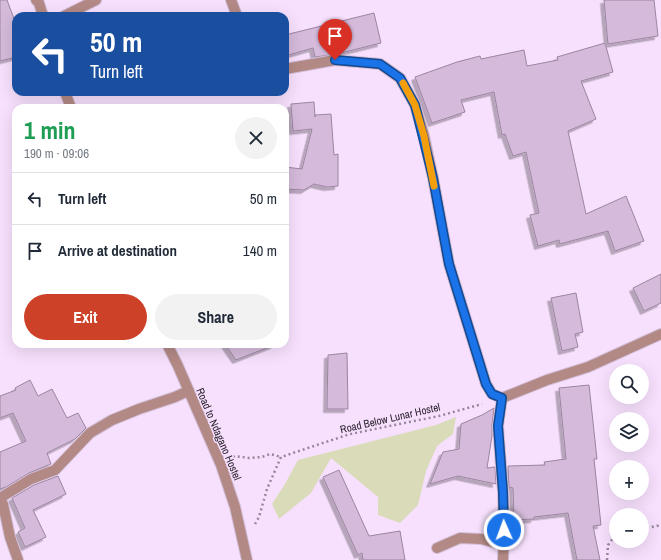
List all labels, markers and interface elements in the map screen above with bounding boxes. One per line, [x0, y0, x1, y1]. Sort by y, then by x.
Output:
pin [318, 19, 352, 60]
text: 50 m [90, 23, 142, 61]
icon: arrive [324, 25, 346, 47]
icon: left [24, 28, 76, 80]
text: Turn left [90, 59, 143, 84]
text: 1 min [24, 114, 75, 146]
button: close [235, 117, 277, 159]
text: 190 m · 09:06 [24, 145, 89, 162]
icon: left [24, 188, 46, 210]
text: Turn left [58, 188, 106, 209]
text: 50 m [250, 188, 277, 209]
icon: arrive [24, 240, 46, 262]
text: Arrive at destination [58, 240, 177, 261]
text: 140 m [243, 240, 277, 261]
button: Exit [24, 294, 147, 340]
button: Share [155, 294, 277, 340]
map controls [609, 364, 649, 548]
button: search [609, 364, 649, 404]
street label: Road to Ndagano Hostel [193, 386, 245, 482]
street label: Road Below Lunar Hostel [339, 400, 441, 436]
button: layers [609, 412, 649, 452]
button: + [609, 460, 649, 500]
button: − [609, 508, 649, 548]
position arrow [483, 509, 525, 551]

